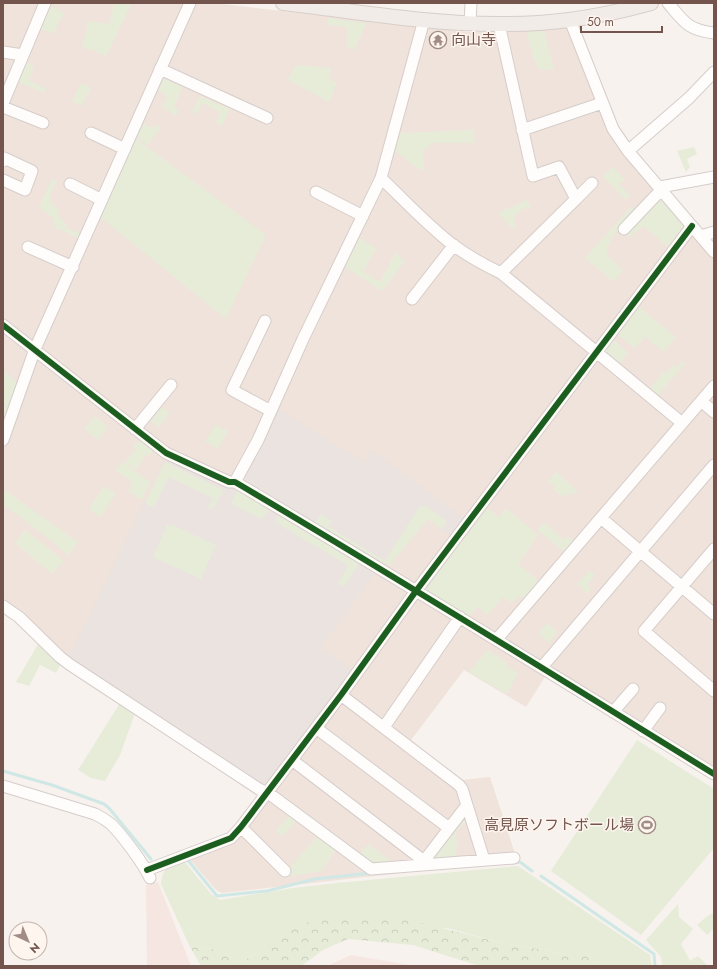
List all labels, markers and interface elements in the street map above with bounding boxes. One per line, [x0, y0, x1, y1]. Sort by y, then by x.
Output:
scale bar [581, 8, 662, 34]
text: 50 m [587, 13, 614, 31]
place label: 向山寺 [451, 29, 496, 51]
temple icon: 向山寺 [428, 30, 448, 50]
place label: 高見原ソフトボール場 [484, 814, 634, 836]
sports icon: 高見原ソフトボール場 [637, 815, 657, 835]
north arrow [8, 921, 48, 961]
text: N [26, 939, 44, 957]

